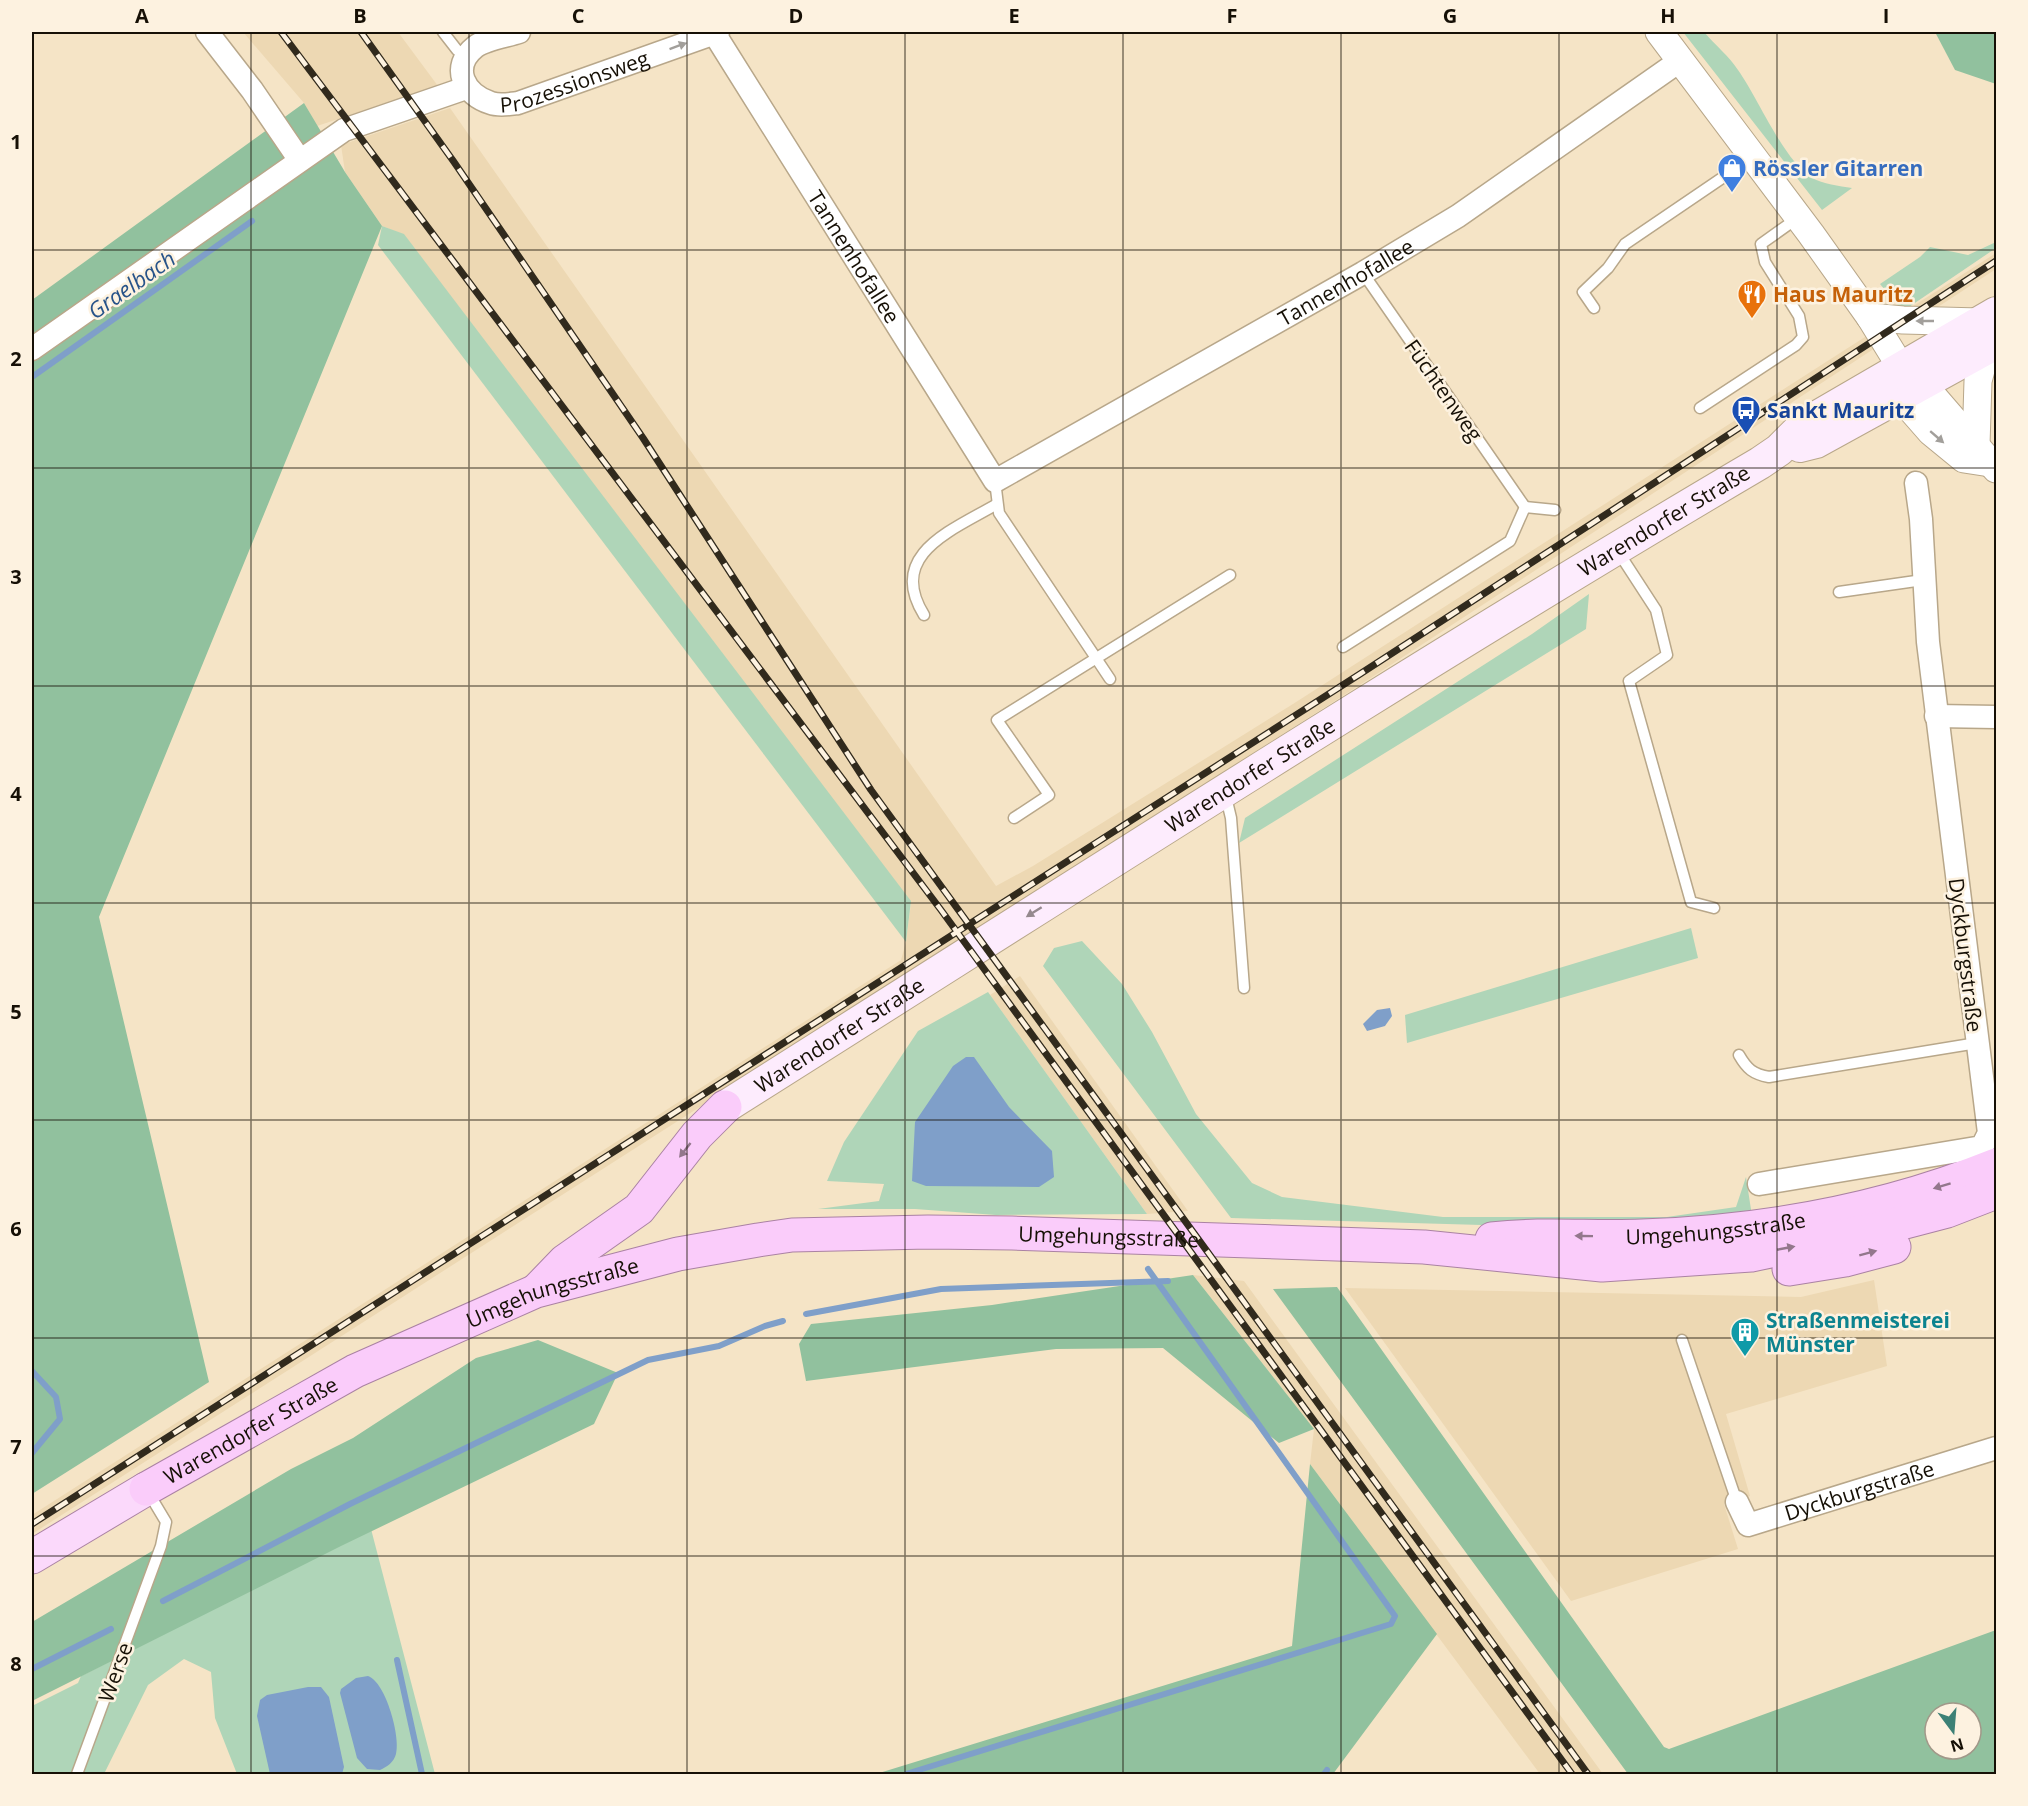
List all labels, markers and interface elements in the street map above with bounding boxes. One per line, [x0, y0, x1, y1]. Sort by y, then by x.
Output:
text: A [135, 2, 149, 29]
text: B [353, 2, 367, 29]
text: C [572, 2, 585, 29]
text: D [789, 2, 803, 29]
text: E [1008, 2, 1020, 29]
text: F [1227, 2, 1237, 29]
text: G [1443, 2, 1457, 29]
text: H [1660, 2, 1676, 29]
text: I [1883, 2, 1889, 29]
one-way arrow [669, 40, 687, 50]
street label: Prozessionsweg [499, 44, 652, 119]
text: 1 [10, 128, 22, 155]
shop icon: Rössler Gitarren [1716, 152, 1748, 194]
place label: Rössler Gitarren [1753, 154, 1923, 182]
street label: Tannenhofallee [802, 185, 907, 329]
street label: Tannenhofallee [1273, 232, 1419, 332]
water label: Graelbach [81, 243, 181, 325]
restaurant icon: Haus Mauritz [1736, 278, 1768, 320]
place label: Haus Mauritz [1773, 280, 1913, 308]
one-way arrow [1915, 316, 1934, 326]
street label: Füchtenweg [1399, 334, 1489, 446]
text: 2 [10, 345, 22, 372]
bus stop icon: Sankt Mauritz [1730, 394, 1762, 436]
place label: Sankt Mauritz [1767, 396, 1914, 424]
one-way arrow [1929, 430, 1944, 443]
street label: Warendorfer Straße [1573, 458, 1755, 583]
text: 3 [10, 563, 22, 590]
street label: Warendorfer Straße [1160, 711, 1340, 839]
text: 4 [10, 780, 22, 807]
street label: Dyckburgstraße [1943, 876, 1989, 1034]
one-way arrow [1026, 907, 1042, 918]
street label: Warendorfer Straße [749, 971, 929, 1099]
text: 5 [10, 998, 22, 1025]
one-way arrow [679, 1142, 692, 1158]
one-way arrow [1933, 1182, 1951, 1191]
street label: Umgehungsstraße [1625, 1205, 1808, 1250]
text: 6 [10, 1215, 22, 1242]
street label: Umgehungsstraße [1018, 1219, 1199, 1253]
one-way arrow [1575, 1231, 1594, 1241]
one-way arrow [1776, 1243, 1795, 1252]
one-way arrow [1859, 1248, 1877, 1258]
street label: Umgehungsstraße [462, 1251, 642, 1334]
place label: Straßenmeisterei Münster [1766, 1306, 1950, 1358]
building icon: Straßenmeisterei Münster [1729, 1316, 1761, 1358]
street label: Warendorfer Straße [158, 1370, 343, 1490]
text: 7 [10, 1433, 22, 1460]
street label: Dyckburgstraße [1781, 1454, 1938, 1527]
street label: Werse [91, 1638, 139, 1706]
text: 8 [10, 1650, 22, 1677]
north arrow [1923, 1701, 1983, 1761]
text: N [1948, 1733, 1966, 1758]

